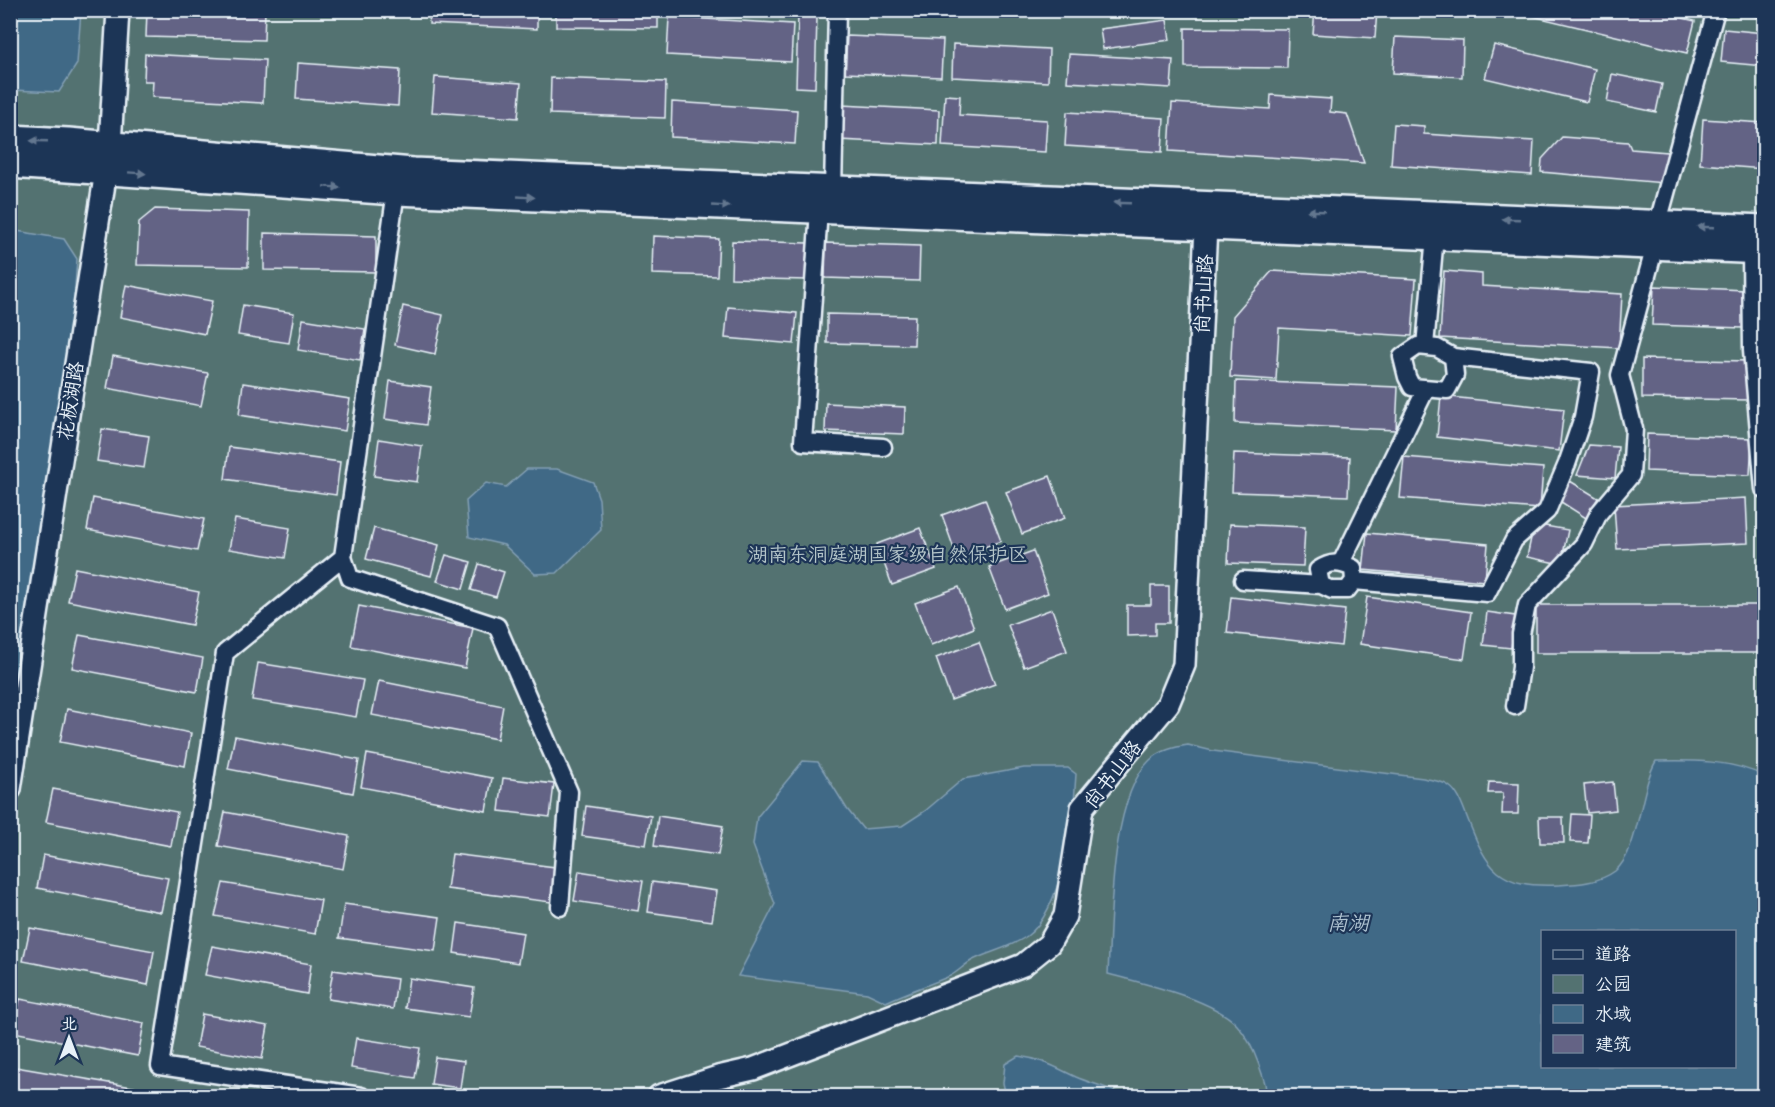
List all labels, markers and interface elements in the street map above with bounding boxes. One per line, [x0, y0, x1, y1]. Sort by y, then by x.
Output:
one-way arrow [30, 136, 49, 145]
one-way arrow [128, 168, 147, 177]
one-way arrow [322, 182, 341, 191]
one-way arrow [517, 193, 536, 202]
one-way arrow [1112, 198, 1131, 207]
one-way arrow [712, 201, 731, 210]
one-way arrow [1307, 207, 1326, 216]
one-way arrow [1502, 215, 1521, 224]
one-way arrow [1697, 222, 1716, 232]
street label: 尚书山路 [1189, 252, 1220, 335]
street label: 花板湖路 [52, 359, 91, 443]
park label: 湖南东洞庭湖国家级自然保护区 [748, 542, 1028, 569]
street label: 尚书山路 [1078, 734, 1149, 815]
water label: 南湖 [1327, 910, 1371, 938]
legend [1541, 930, 1736, 1068]
text: 道路 [1595, 943, 1631, 967]
text: 公园 [1595, 973, 1631, 997]
text: 水域 [1595, 1003, 1631, 1027]
north arrow [39, 1008, 99, 1068]
text: 北 [61, 1014, 77, 1035]
text: 建筑 [1595, 1033, 1631, 1057]

